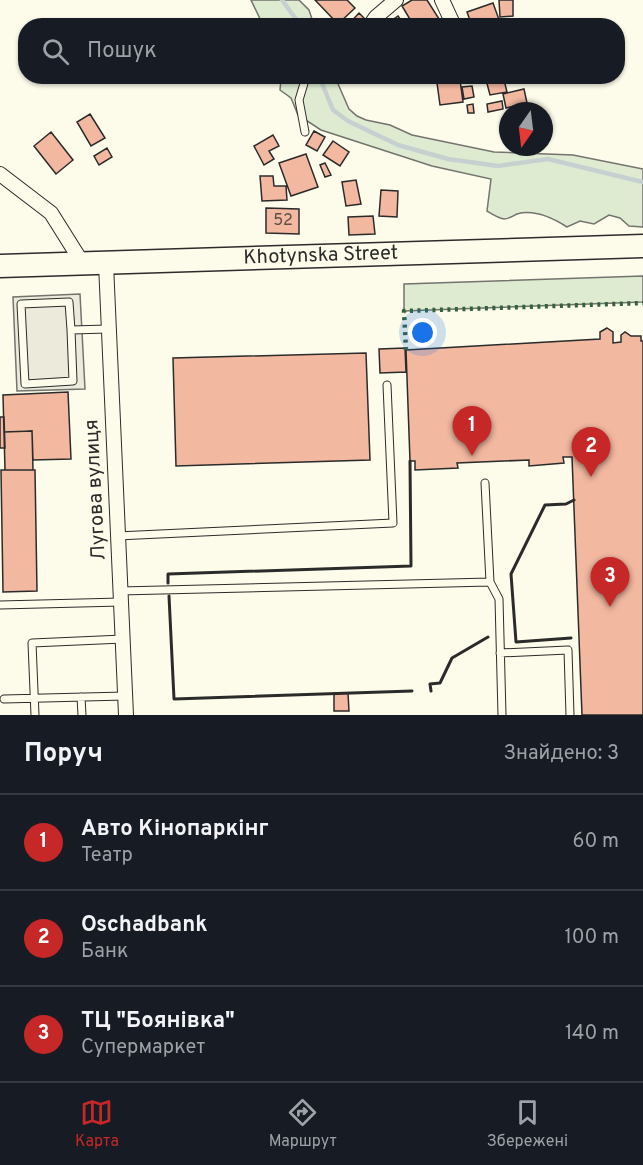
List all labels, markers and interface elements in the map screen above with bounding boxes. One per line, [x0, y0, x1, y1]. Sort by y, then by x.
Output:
search box [18, 18, 625, 84]
icon: search [39, 35, 72, 68]
text: Пошук [87, 38, 157, 65]
north arrow [499, 102, 553, 156]
house number: 52 [273, 211, 293, 231]
street label: Khotynska Street [243, 241, 399, 271]
your location [408, 318, 437, 347]
pin: 1 [452, 406, 492, 456]
street label: Лугова вулиця [79, 419, 113, 561]
pin: 2 [572, 428, 610, 477]
pin: 3 [590, 558, 630, 607]
text: Поруч [24, 738, 103, 771]
text: Знайдено: 3 [503, 741, 619, 767]
text: Авто Кінопаркінг [81, 816, 269, 843]
text: 1 [40, 829, 48, 855]
text: 60 m [573, 829, 619, 855]
text: Театр [81, 843, 133, 869]
text: Oschadbank [81, 912, 207, 939]
text: 2 [37, 925, 50, 951]
text: 100 m [564, 925, 619, 951]
text: Банк [81, 939, 128, 965]
text: ТЦ "Боянівка" [81, 1008, 235, 1035]
text: 3 [38, 1021, 50, 1047]
text: 140 m [565, 1021, 619, 1047]
text: Супермаркет [81, 1035, 205, 1061]
tab: Карта [75, 1096, 119, 1152]
tab: Маршрут [269, 1096, 337, 1152]
tab: Збережені [487, 1096, 568, 1152]

